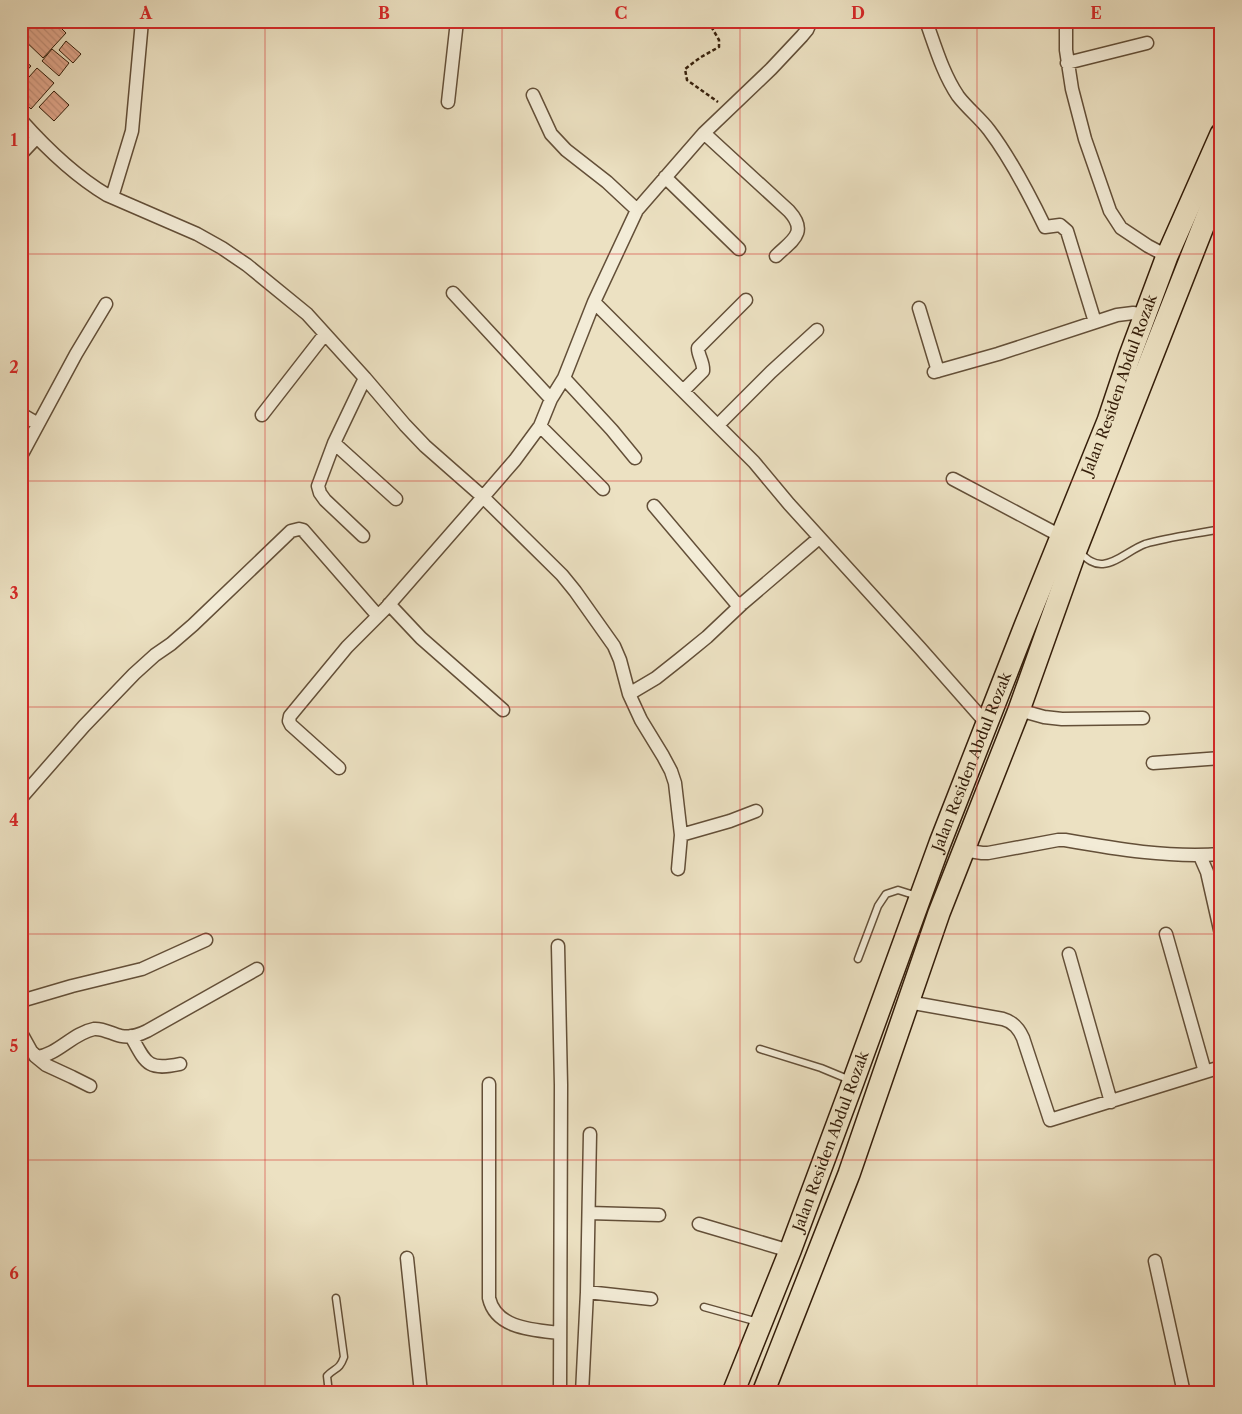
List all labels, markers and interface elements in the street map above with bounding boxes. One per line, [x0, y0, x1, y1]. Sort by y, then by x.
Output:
text: A [139, 3, 153, 23]
text: B [378, 3, 390, 23]
text: C [615, 3, 627, 23]
text: D [851, 3, 865, 23]
text: E [1090, 3, 1102, 23]
text: 1 [10, 130, 18, 150]
street label: Jalan Residen Abdul Rozak [1076, 290, 1161, 479]
text: 2 [9, 357, 19, 377]
text: 3 [9, 583, 19, 603]
street label: Jalan Residen Abdul Rozak [927, 668, 1016, 856]
text: 4 [9, 810, 19, 830]
text: 5 [10, 1036, 19, 1056]
street label: Jalan Residen Abdul Rozak [787, 1047, 873, 1236]
text: 6 [9, 1263, 19, 1283]

